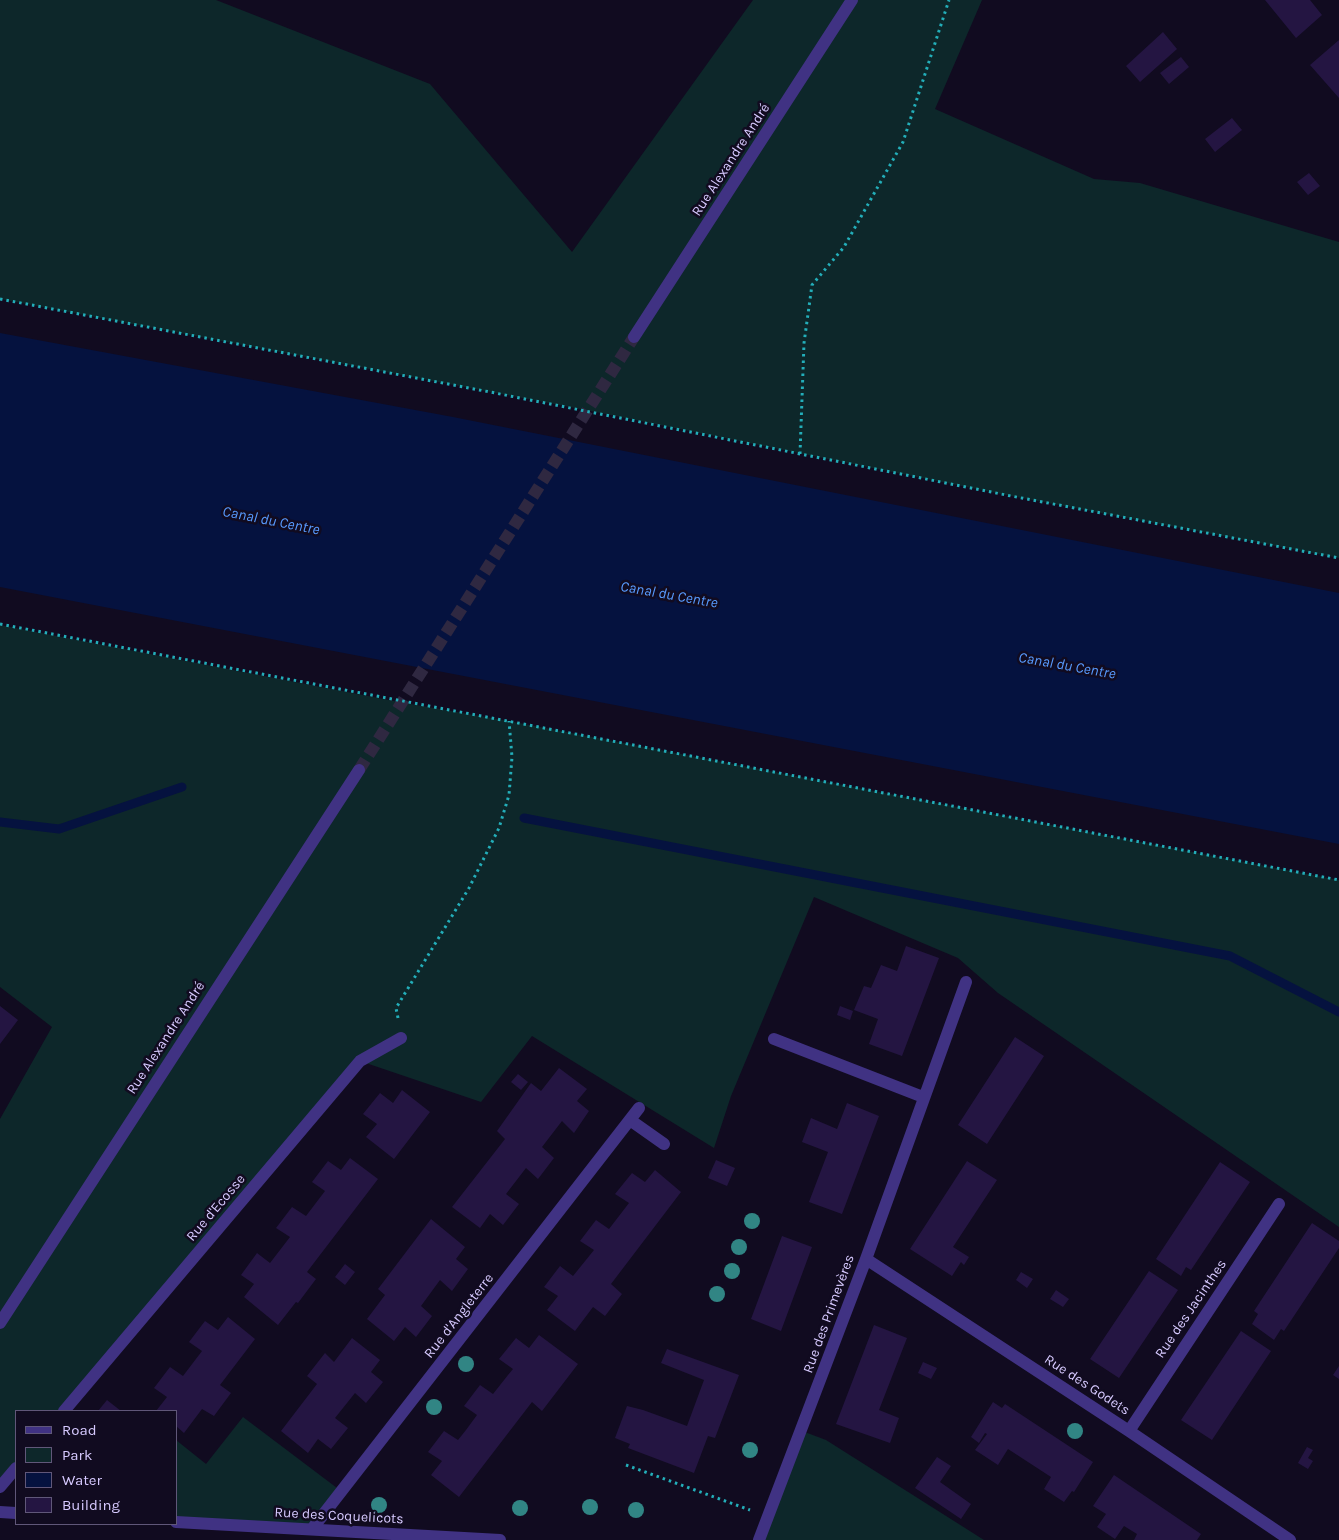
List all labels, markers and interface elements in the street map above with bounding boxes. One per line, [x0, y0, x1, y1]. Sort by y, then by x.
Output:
street label: Rue Alexandre André [688, 101, 774, 219]
water label: Canal du Centre [221, 503, 321, 539]
water label: Canal du Centre [619, 578, 719, 612]
water label: Canal du Centre [1017, 649, 1117, 683]
street label: Rue Alexandre André [123, 979, 209, 1097]
street label: Rue d'Ecosse [183, 1171, 249, 1245]
street label: Rue des Primevères [800, 1252, 858, 1376]
street label: Rue des Jacinthes [1152, 1257, 1230, 1361]
street label: Rue d'Angleterre [421, 1270, 497, 1362]
street label: Rue des Godets [1041, 1351, 1133, 1419]
legend [15, 1410, 178, 1525]
text: Road [62, 1421, 97, 1439]
text: Park [62, 1446, 92, 1464]
text: Water [62, 1471, 102, 1489]
text: Building [62, 1496, 120, 1514]
street label: Rue des Coquelicots [274, 1504, 404, 1528]

